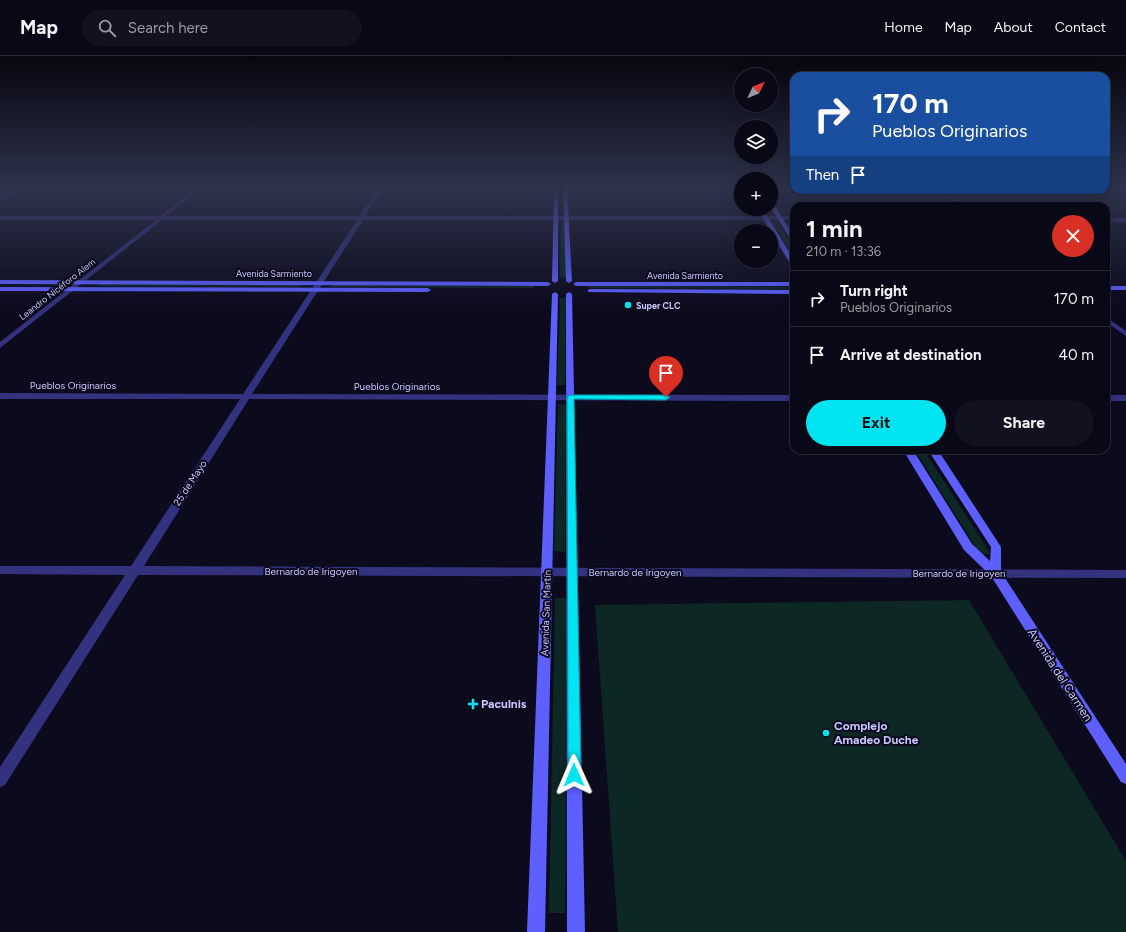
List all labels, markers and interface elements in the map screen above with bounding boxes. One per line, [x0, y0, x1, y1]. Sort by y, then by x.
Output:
search box [82, 10, 362, 46]
text: Map [20, 16, 58, 39]
icon: search [96, 17, 118, 39]
text: Search here [128, 19, 208, 37]
text: Home [884, 19, 923, 36]
text: Map [945, 19, 972, 36]
text: About [994, 19, 1033, 36]
text: Contact [1055, 19, 1106, 36]
north arrow [734, 68, 778, 112]
map controls [734, 68, 778, 268]
text: 170 m [872, 86, 949, 120]
icon: right [806, 88, 858, 140]
button: layers [734, 120, 778, 164]
text: Pueblos Originarios [872, 120, 1027, 142]
icon: arrive [847, 164, 869, 186]
text: Then [806, 166, 839, 184]
button: + [734, 172, 778, 216]
text: 1 min [806, 214, 863, 243]
button: close [1052, 215, 1094, 257]
button: − [734, 224, 778, 268]
text: 210 m · 13:36 [806, 244, 881, 259]
street label: Leandro Nicéforo Alem [17, 256, 97, 322]
street label: Avenida Sarmiento [236, 268, 312, 279]
street label: Avenida Sarmiento [647, 270, 723, 281]
text: Turn right [840, 282, 908, 300]
icon: right [806, 288, 828, 310]
text: 170 m [1054, 290, 1094, 308]
marker: Super CLC [623, 300, 633, 310]
place label: Super CLC [636, 300, 681, 311]
text: Pueblos Originarios [840, 300, 952, 315]
icon: arrive [806, 344, 828, 366]
text: Arrive at destination [840, 346, 981, 364]
text: 40 m [1059, 346, 1094, 364]
pin [649, 356, 683, 397]
icon: arrive [655, 362, 677, 384]
street label: Pueblos Originarios [30, 379, 116, 392]
street label: Pueblos Originarios [354, 380, 440, 393]
button: Exit [806, 400, 946, 446]
button: Share [954, 400, 1094, 446]
street label: 25 de Mayo [170, 457, 210, 508]
street label: Bernardo de Irigoyen [264, 565, 358, 578]
street label: Bernardo de Irigoyen [588, 566, 682, 579]
street label: Bernardo de Irigoyen [912, 567, 1006, 580]
street label: Avenida San Martín [538, 569, 554, 656]
street label: Avenida del Carmen [1025, 626, 1095, 724]
place label: Paculnis [481, 697, 527, 711]
marker: Paculnis [468, 699, 478, 709]
place label: Complejo Amadeo Duche [834, 719, 919, 747]
marker: Complejo Amadeo Duche [821, 728, 831, 738]
position arrow [553, 754, 595, 796]

